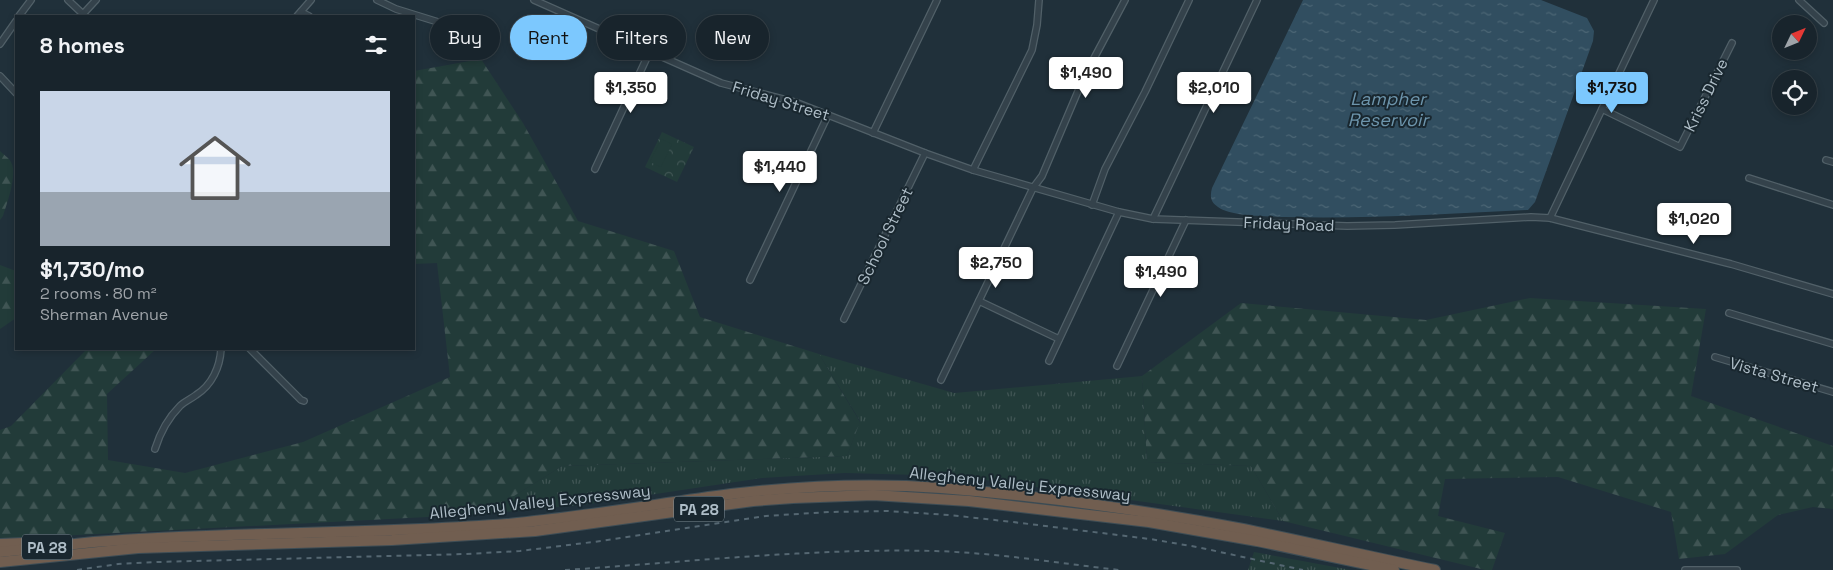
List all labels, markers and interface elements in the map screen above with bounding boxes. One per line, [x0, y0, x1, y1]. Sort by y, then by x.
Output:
chip: Buy [430, 15, 500, 60]
chip: Rent [510, 15, 587, 60]
chip: Filters [597, 15, 686, 60]
chip: New [696, 15, 769, 60]
north arrow [1772, 15, 1818, 60]
map controls [1772, 15, 1817, 115]
icon: filters [362, 31, 390, 59]
text: 8 homes [40, 32, 125, 59]
street label: Kriss Drive [1679, 55, 1733, 135]
pin: $1,490 [1045, 56, 1127, 99]
text: $1,490 [1060, 62, 1112, 83]
button: locate [1772, 70, 1817, 115]
pin: $1,350 [590, 72, 672, 114]
pin: $2,010 [1173, 72, 1255, 114]
pin: $1,730 [1571, 72, 1653, 114]
street label: Friday Street [730, 76, 832, 126]
text: $1,350 [605, 77, 657, 98]
text: $2,010 [1188, 77, 1240, 98]
text: $1,730 [1587, 77, 1637, 98]
water label: Lampher Reservoir [1348, 87, 1431, 131]
icon: home [170, 123, 260, 213]
pin: $1,440 [739, 150, 821, 193]
text: $1,440 [754, 156, 806, 177]
street label: School Street [852, 184, 918, 288]
pin: $1,020 [1653, 202, 1735, 245]
text: $1,020 [1668, 208, 1720, 229]
street label: Friday Road [1243, 212, 1335, 236]
pin: $2,750 [955, 246, 1037, 289]
text: $2,750 [970, 252, 1022, 273]
text: $1,730/mo [40, 256, 145, 283]
pin: $1,490 [1120, 256, 1202, 298]
text: $1,490 [1135, 261, 1187, 282]
text: 2 rooms · 80 m² [40, 283, 157, 304]
text: Sherman Avenue [40, 304, 168, 325]
street label: Vista Street [1727, 352, 1821, 398]
street label: Allegheny Valley Expressway [908, 462, 1132, 506]
street label: Allegheny Valley Expressway [428, 480, 652, 524]
road number: PA 28 [674, 496, 724, 522]
road number: PA 28 [22, 534, 72, 560]

